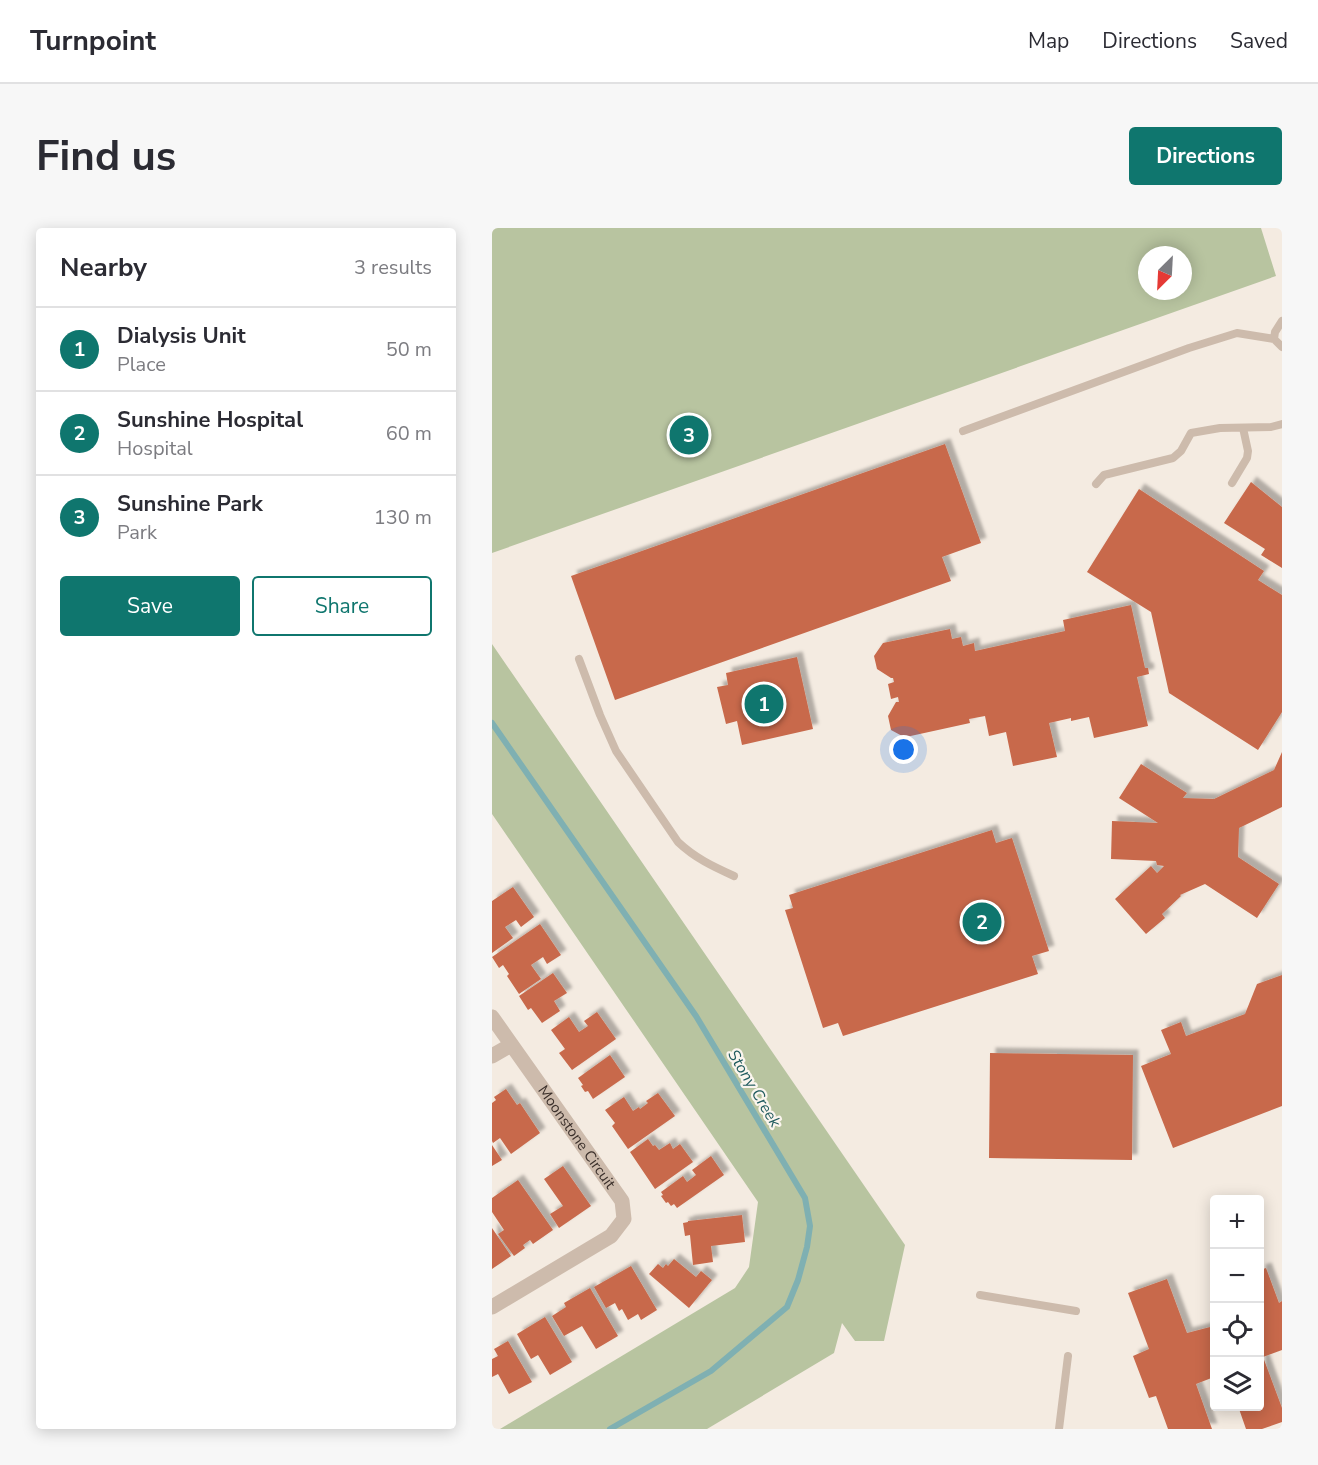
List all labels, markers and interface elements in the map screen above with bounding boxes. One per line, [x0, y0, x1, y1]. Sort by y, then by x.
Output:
text: Turnpoint [30, 22, 156, 60]
text: Map [1028, 27, 1069, 55]
text: Directions [1102, 27, 1197, 55]
text: Saved [1230, 27, 1288, 55]
button: Directions [1129, 127, 1282, 185]
text: Find us [36, 128, 176, 185]
north arrow [1138, 246, 1192, 300]
text: Nearby [60, 250, 147, 285]
text: 3 results [354, 254, 432, 281]
text: Dialysis Unit [117, 321, 246, 351]
text: 1 [74, 336, 86, 363]
text: 50 m [386, 336, 432, 363]
text: Place [117, 351, 166, 378]
text: Sunshine Hospital [117, 405, 303, 435]
pin: 3 [670, 412, 708, 458]
text: 2 [74, 420, 86, 447]
text: 60 m [386, 420, 432, 447]
text: Hospital [117, 435, 193, 462]
text: Sunshine Park [117, 489, 263, 519]
text: 3 [74, 504, 86, 531]
text: 130 m [374, 504, 432, 531]
text: Park [117, 519, 157, 546]
button: Save [60, 576, 240, 636]
button: Share [252, 576, 432, 636]
pin: 1 [744, 682, 784, 726]
your location [889, 735, 918, 764]
pin: 2 [962, 900, 1002, 944]
water label: Stony Creek [722, 1046, 786, 1132]
street label: Moonstone Circuit [533, 1081, 621, 1193]
map controls [1210, 1195, 1264, 1411]
button: + [1210, 1195, 1264, 1249]
button: − [1210, 1249, 1264, 1303]
button: locate [1210, 1303, 1264, 1357]
button: layers [1210, 1357, 1264, 1411]

